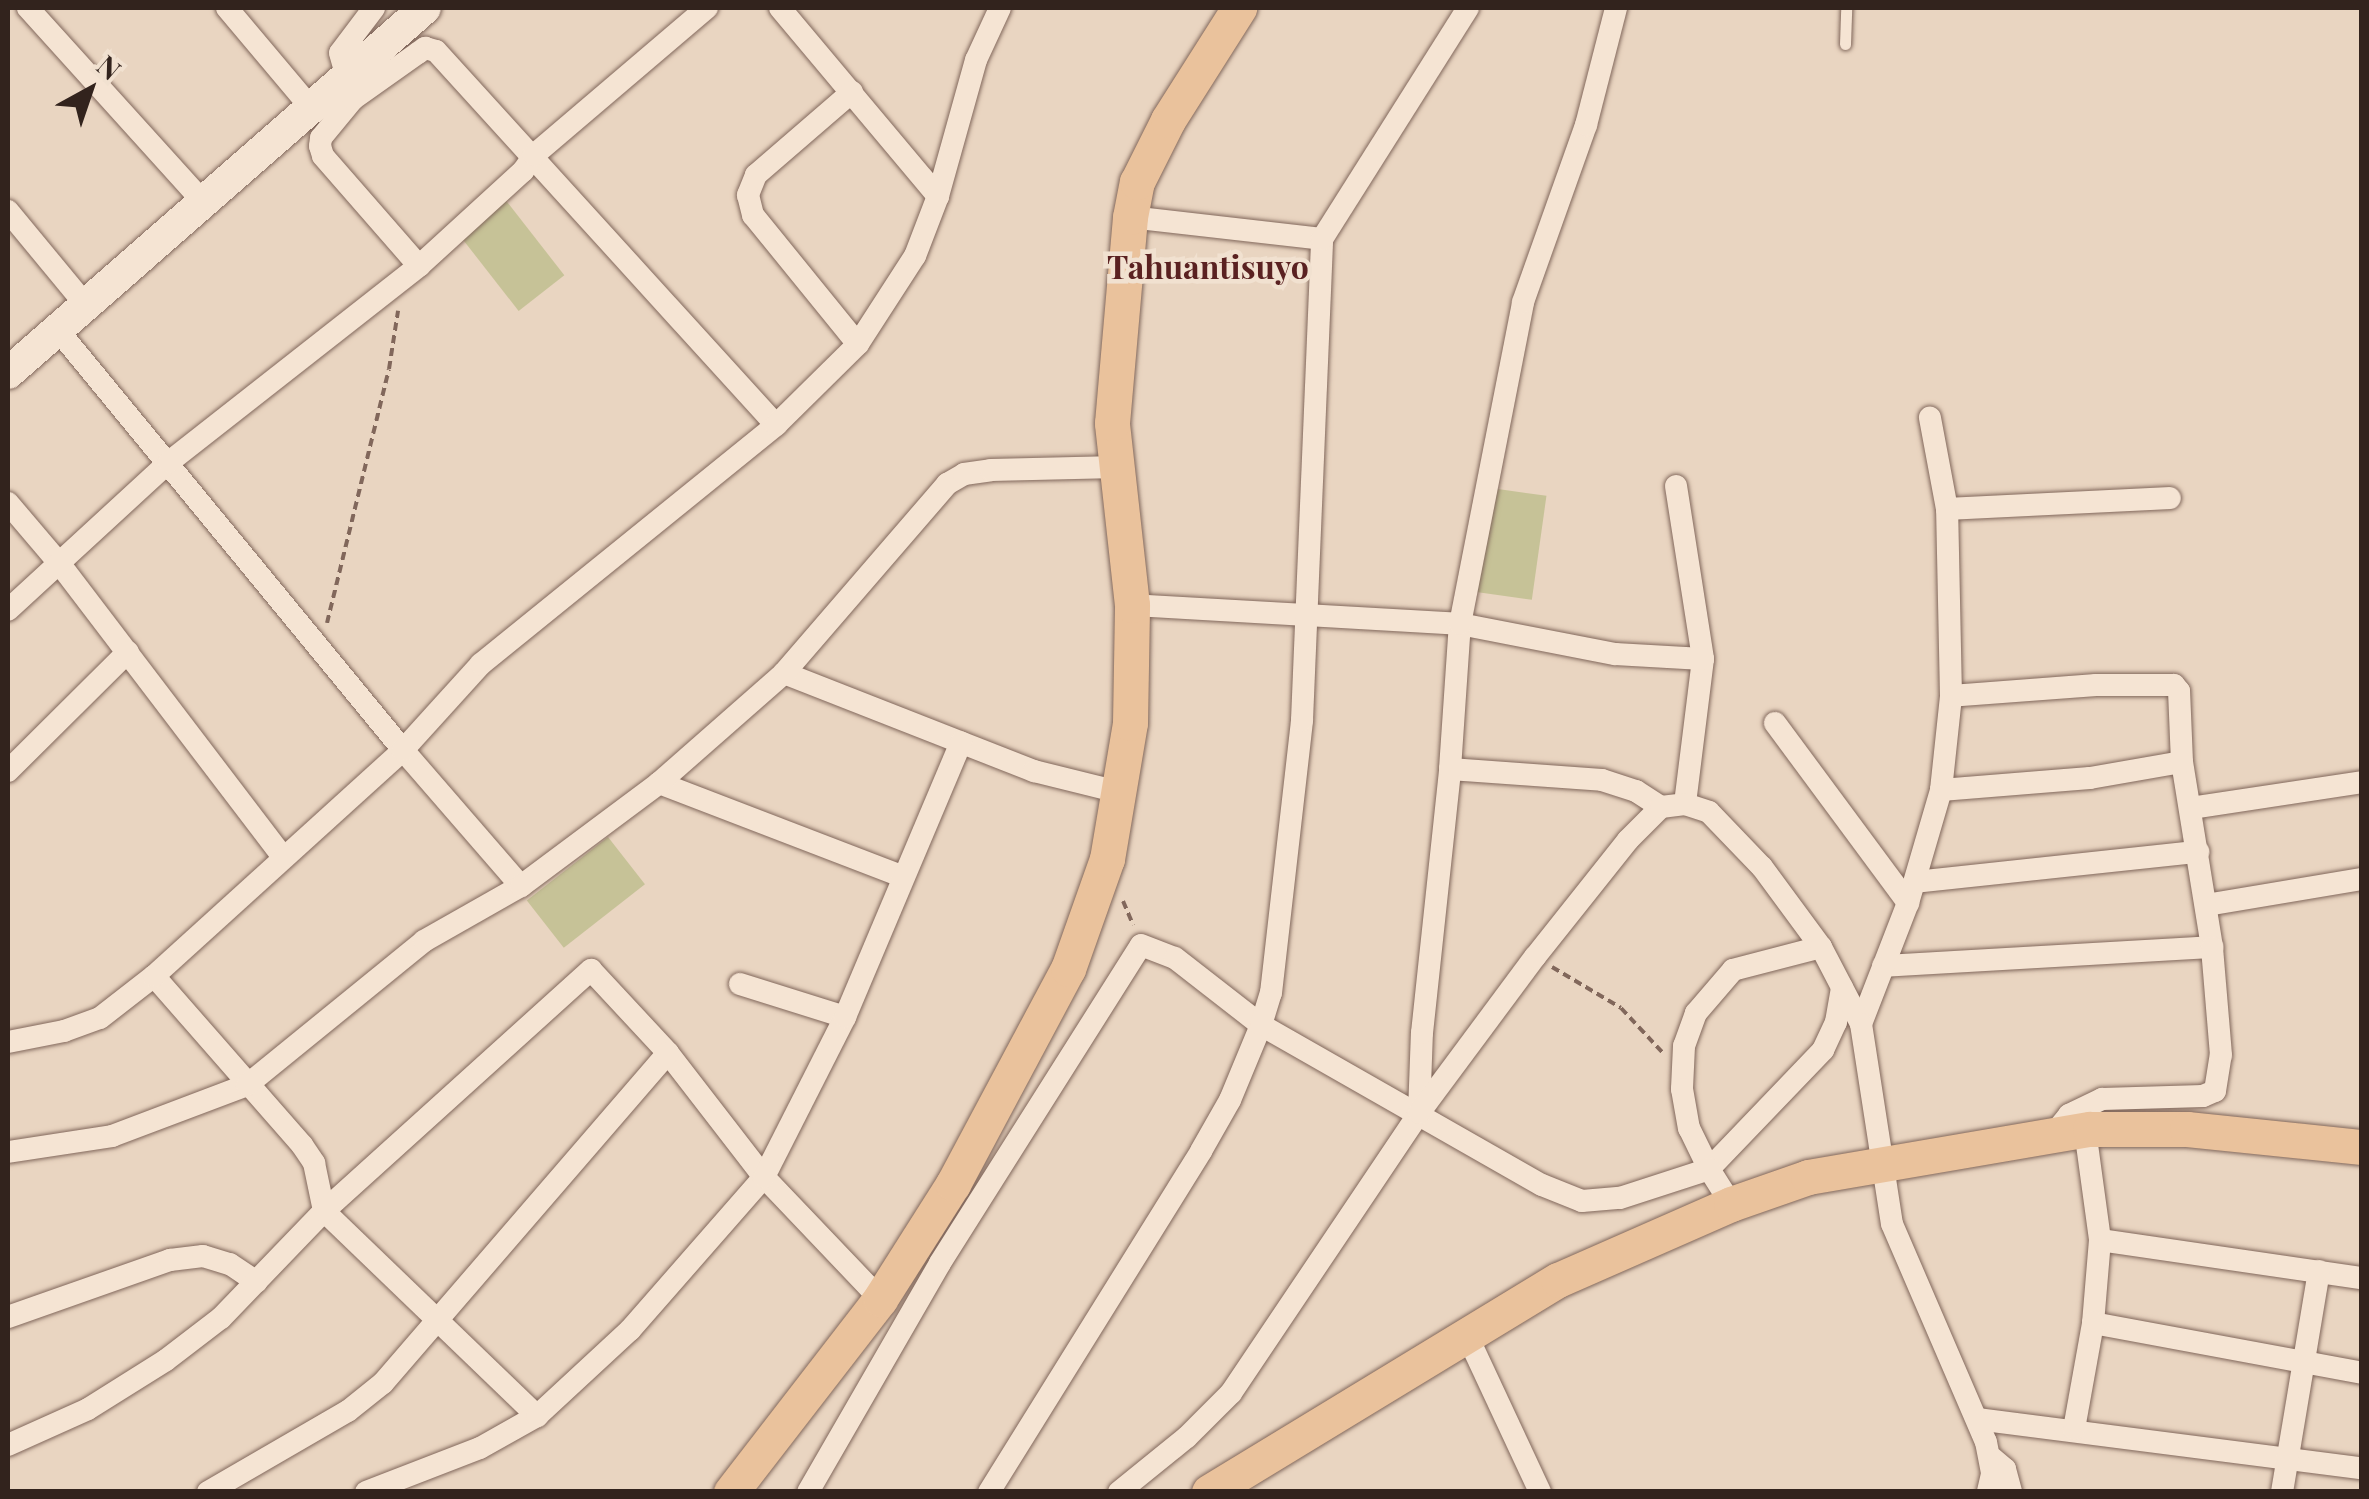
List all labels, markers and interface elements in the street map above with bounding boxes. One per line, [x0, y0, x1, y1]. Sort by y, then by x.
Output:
north arrow [40, 40, 140, 140]
text: N [90, 46, 129, 87]
district label: Tahuantisuyo [1107, 247, 1309, 285]

